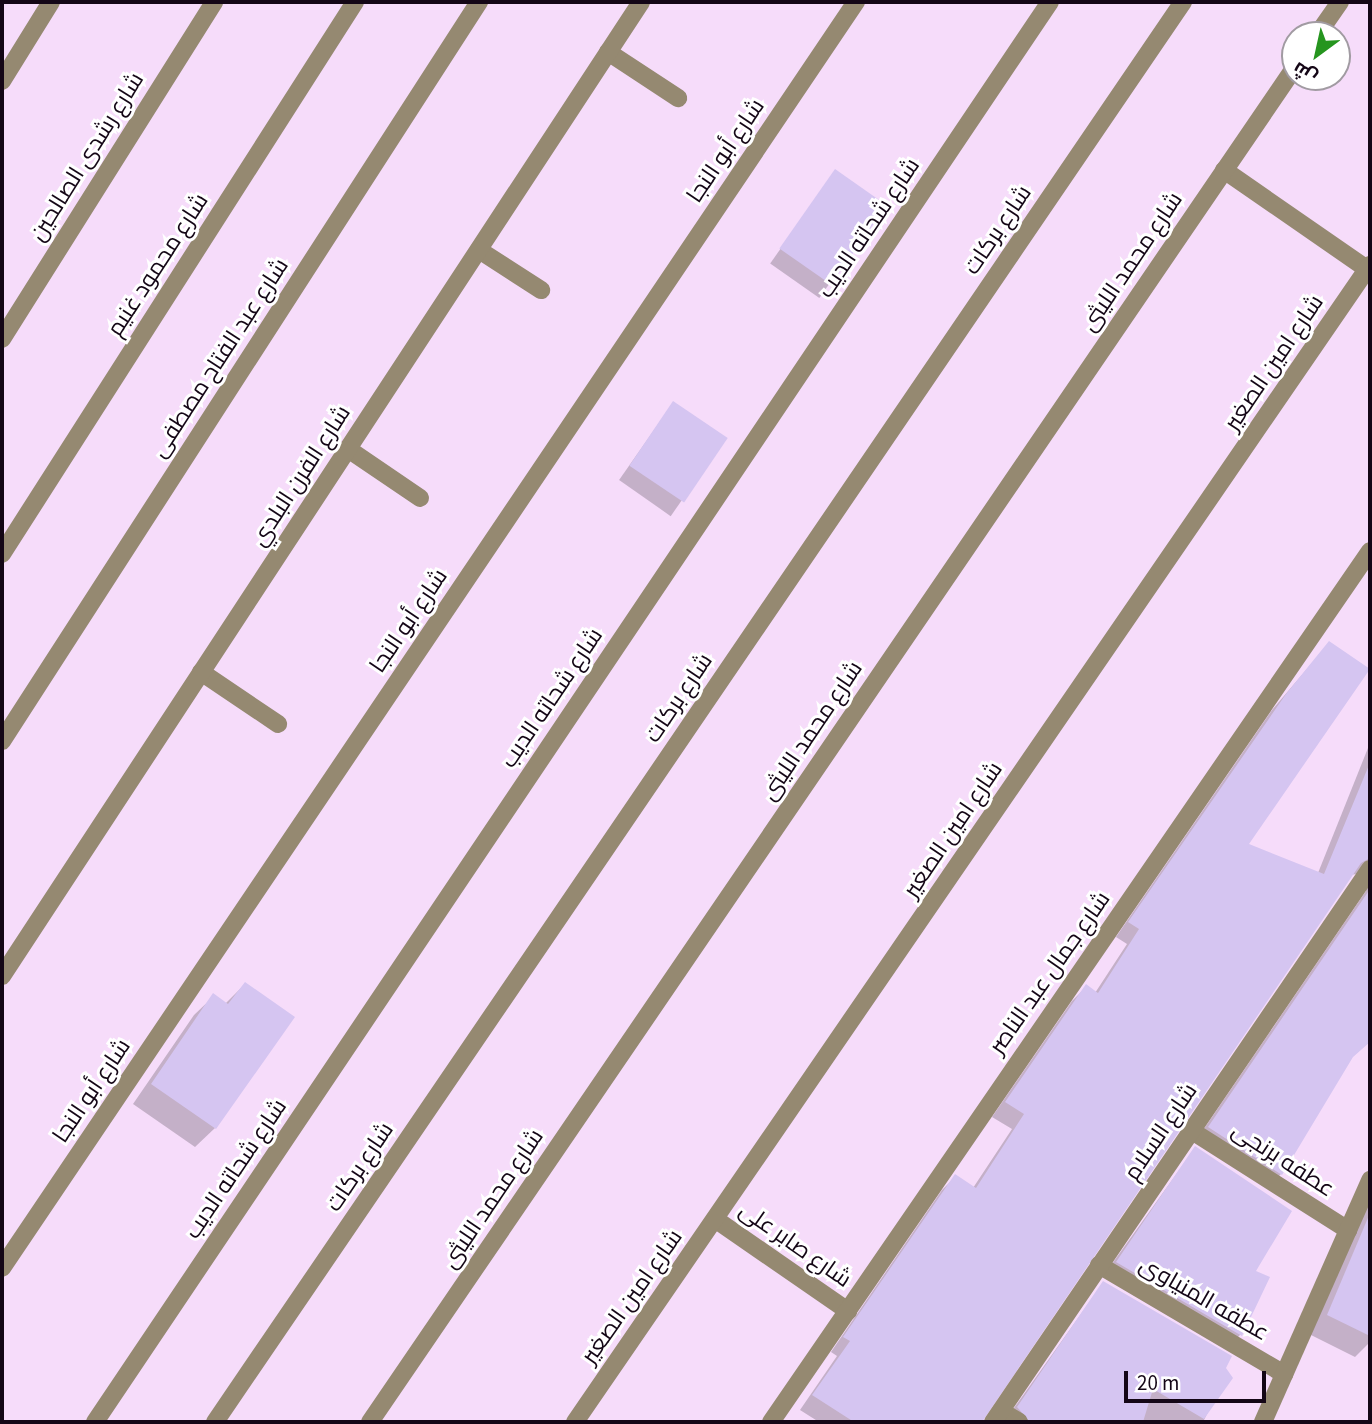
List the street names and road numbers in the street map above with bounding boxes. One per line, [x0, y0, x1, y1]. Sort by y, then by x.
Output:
street label: شارع رشدى الصالحين [24, 68, 150, 246]
street label: شارع أبو النجا [681, 94, 771, 208]
street label: شارع شحاته الديب [812, 153, 926, 303]
street label: شارع بركات [958, 180, 1038, 280]
street label: شارع محمد الليثى [1075, 187, 1189, 337]
street label: شارع محمود غنيم [102, 188, 214, 342]
street label: شارع عبد الفتاح مصطفى [145, 253, 295, 463]
street label: شارع امين الصغير [1218, 290, 1330, 436]
street label: شارع الفرن البلدي [245, 400, 357, 552]
street label: شارع أبو النجا [364, 564, 454, 678]
street label: شارع شحاته الديب [495, 623, 609, 773]
street label: شارع بركات [639, 648, 719, 748]
street label: شارع محمد الليثى [755, 656, 869, 806]
street label: شارع امين الصغير [897, 757, 1009, 903]
street label: شارع جمال عبد الناصر [983, 886, 1117, 1060]
street label: شارع أبو النجا [47, 1034, 137, 1148]
street label: شارع السلام [1118, 1078, 1204, 1186]
street label: شارع شحاته الديب [179, 1094, 293, 1244]
street label: شارع بركات [320, 1117, 400, 1217]
street label: عطفه برنجى [1226, 1117, 1340, 1203]
street label: شارع محمد الليثى [436, 1124, 550, 1274]
street label: شارع صابر على [734, 1196, 856, 1294]
street label: شارع امين الصغير [575, 1224, 689, 1370]
street label: عطفه المنياوى [1134, 1251, 1274, 1347]

